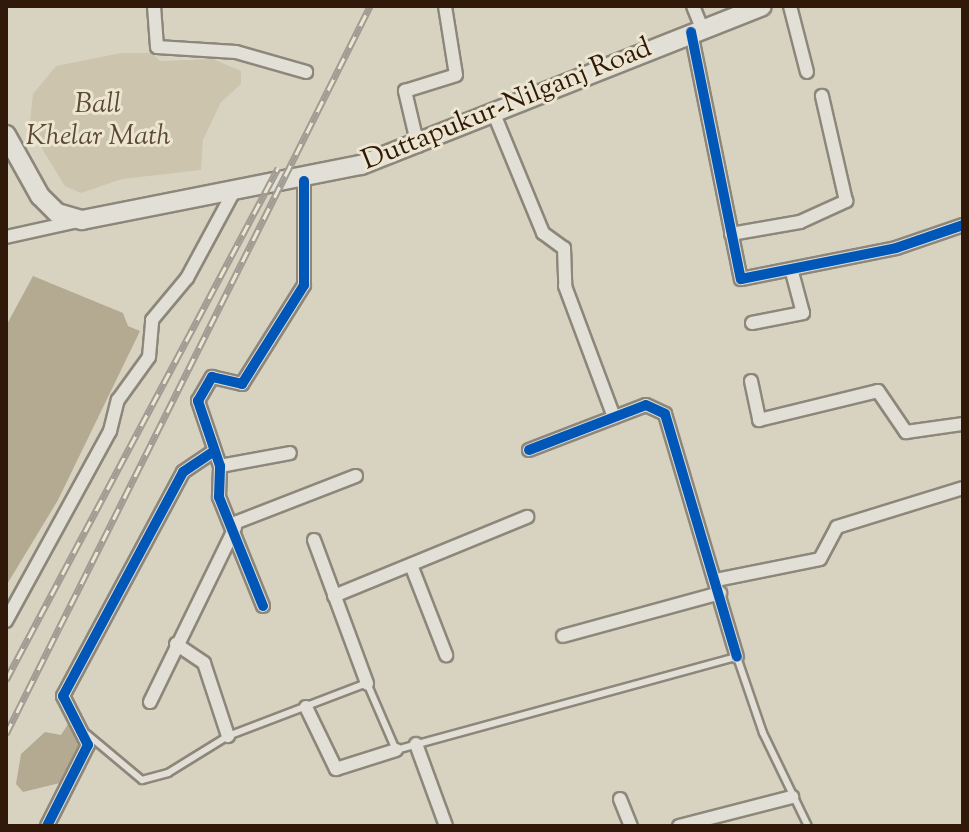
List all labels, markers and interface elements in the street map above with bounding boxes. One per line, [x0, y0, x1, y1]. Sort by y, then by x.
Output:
street label: Duttapukur-Nilganj Road [357, 32, 657, 178]
park label: Ball Khelar Math [26, 88, 170, 154]

